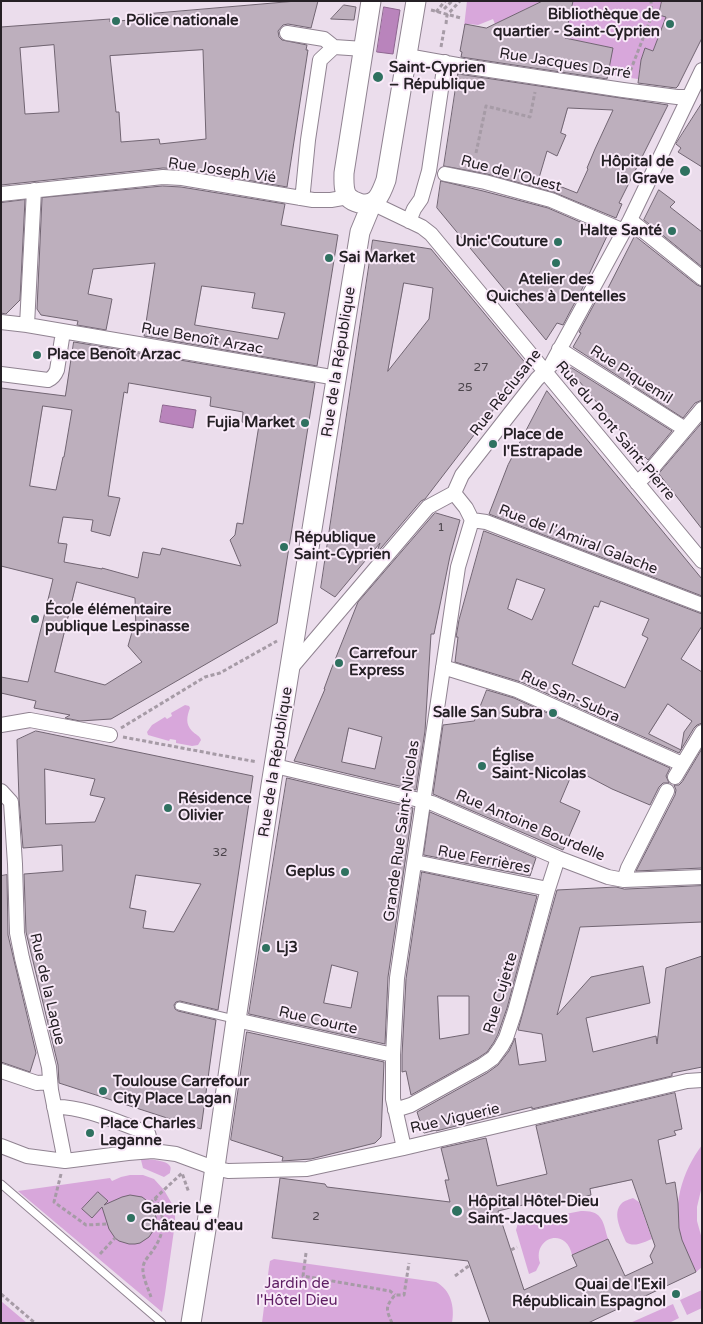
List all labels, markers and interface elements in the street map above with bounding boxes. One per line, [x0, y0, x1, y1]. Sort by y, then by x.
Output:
place label: Bibliothèque de quartier - Saint-Cyprien [493, 6, 660, 41]
place label: Police nationale [126, 12, 239, 30]
marker: Police nationale [110, 15, 122, 27]
marker: Bibliothèque de quartier - Saint-Cyprien [664, 18, 676, 30]
street label: Rue Jacques Darré [498, 45, 632, 83]
place label: Saint-Cyprien – République [389, 59, 486, 94]
marker: Saint-Cyprien – République [371, 70, 385, 84]
street label: Rue de l'Ouest [459, 152, 563, 196]
place label: Hôpital de la Grave [601, 153, 674, 188]
street label: Rue Joseph Vié [167, 155, 277, 187]
marker: Hôpital de la Grave [678, 164, 692, 178]
place label: Halte Santé [580, 222, 662, 240]
marker: Halte Santé [666, 225, 678, 237]
place label: Unic'Couture [455, 233, 548, 251]
marker: Unic'Couture [552, 236, 564, 248]
place label: Sai Market [339, 249, 415, 267]
marker: Sai Market [323, 252, 335, 264]
marker: Atelier des Quiches à Dentelles [550, 257, 562, 269]
place label: Atelier des Quiches à Dentelles [486, 271, 626, 306]
street label: Rue de la République [318, 286, 360, 438]
street label: Rue Benoît Arzac [140, 319, 264, 359]
street label: Rue Piquemil [587, 342, 675, 408]
place label: Place Benoît Arzac [47, 346, 181, 364]
street label: Rue Réclusane [466, 346, 546, 440]
marker: Place Benoît Arzac [31, 349, 43, 361]
street label: Rue du Pont Saint-Pierre [551, 358, 679, 504]
house number: 27 [473, 361, 489, 375]
house number: 25 [457, 381, 473, 395]
place label: Fujia Market [206, 414, 295, 432]
marker: Fujia Market [299, 417, 311, 429]
place label: Place de l'Estrapade [503, 426, 582, 461]
marker: Place de l'Estrapade [487, 438, 499, 450]
street label: Rue de l'Amiral Galache [496, 501, 660, 579]
house number: 1 [437, 521, 445, 535]
place label: République Saint-Cyprien [294, 529, 391, 564]
marker: République Saint-Cyprien [278, 541, 290, 553]
place label: École élémentaire publique Lespinasse [45, 601, 190, 636]
marker: École élémentaire publique Lespinasse [29, 613, 41, 625]
place label: Carrefour Express [349, 645, 417, 680]
marker: Carrefour Express [333, 657, 345, 669]
street label: Rue San-Subra [518, 667, 622, 727]
street label: Rue de la République [255, 686, 297, 838]
place label: Salle San Subra [433, 704, 543, 722]
marker: Salle San Subra [547, 707, 559, 719]
street label: Grande Rue Saint-Nicolas [380, 739, 424, 923]
place label: Église Saint-Nicolas [492, 748, 586, 783]
marker: Église Saint-Nicolas [476, 760, 488, 772]
street label: Rue Antoine Bourdelle [453, 786, 607, 866]
place label: Résidence Olivier [178, 790, 252, 825]
marker: Résidence Olivier [162, 802, 174, 814]
street label: Rue Ferrières [436, 842, 532, 878]
house number: 32 [212, 846, 228, 860]
place label: Geplus [286, 863, 335, 881]
marker: Geplus [339, 866, 351, 878]
street label: Rue de la Laque [25, 931, 69, 1047]
place label: Lj3 [276, 939, 298, 957]
marker: Lj3 [260, 942, 272, 954]
street label: Rue Cujette [480, 950, 522, 1036]
street label: Rue Courte [277, 1003, 359, 1039]
place label: Toulouse Carrefour City Place Lagan [113, 1073, 249, 1108]
marker: Toulouse Carrefour City Place Lagan [97, 1085, 109, 1097]
street label: Rue Viguerie [409, 1100, 501, 1138]
place label: Place Charles Laganne [100, 1115, 196, 1150]
marker: Place Charles Laganne [84, 1127, 96, 1139]
place label: Hôpital Hôtel-Dieu Saint-Jacques [468, 1193, 599, 1228]
place label: Galerie Le Château d'eau [141, 1200, 243, 1235]
marker: Hôpital Hôtel-Dieu Saint-Jacques [450, 1204, 464, 1218]
house number: 2 [312, 1210, 320, 1224]
marker: Galerie Le Château d'eau [125, 1212, 137, 1224]
park label: Jardin de l'Hôtel Dieu [256, 1275, 338, 1310]
place label: Quai de l'Exil Républicain Espagnol [512, 1276, 666, 1311]
marker: Quai de l'Exil Républicain Espagnol [670, 1288, 682, 1300]

